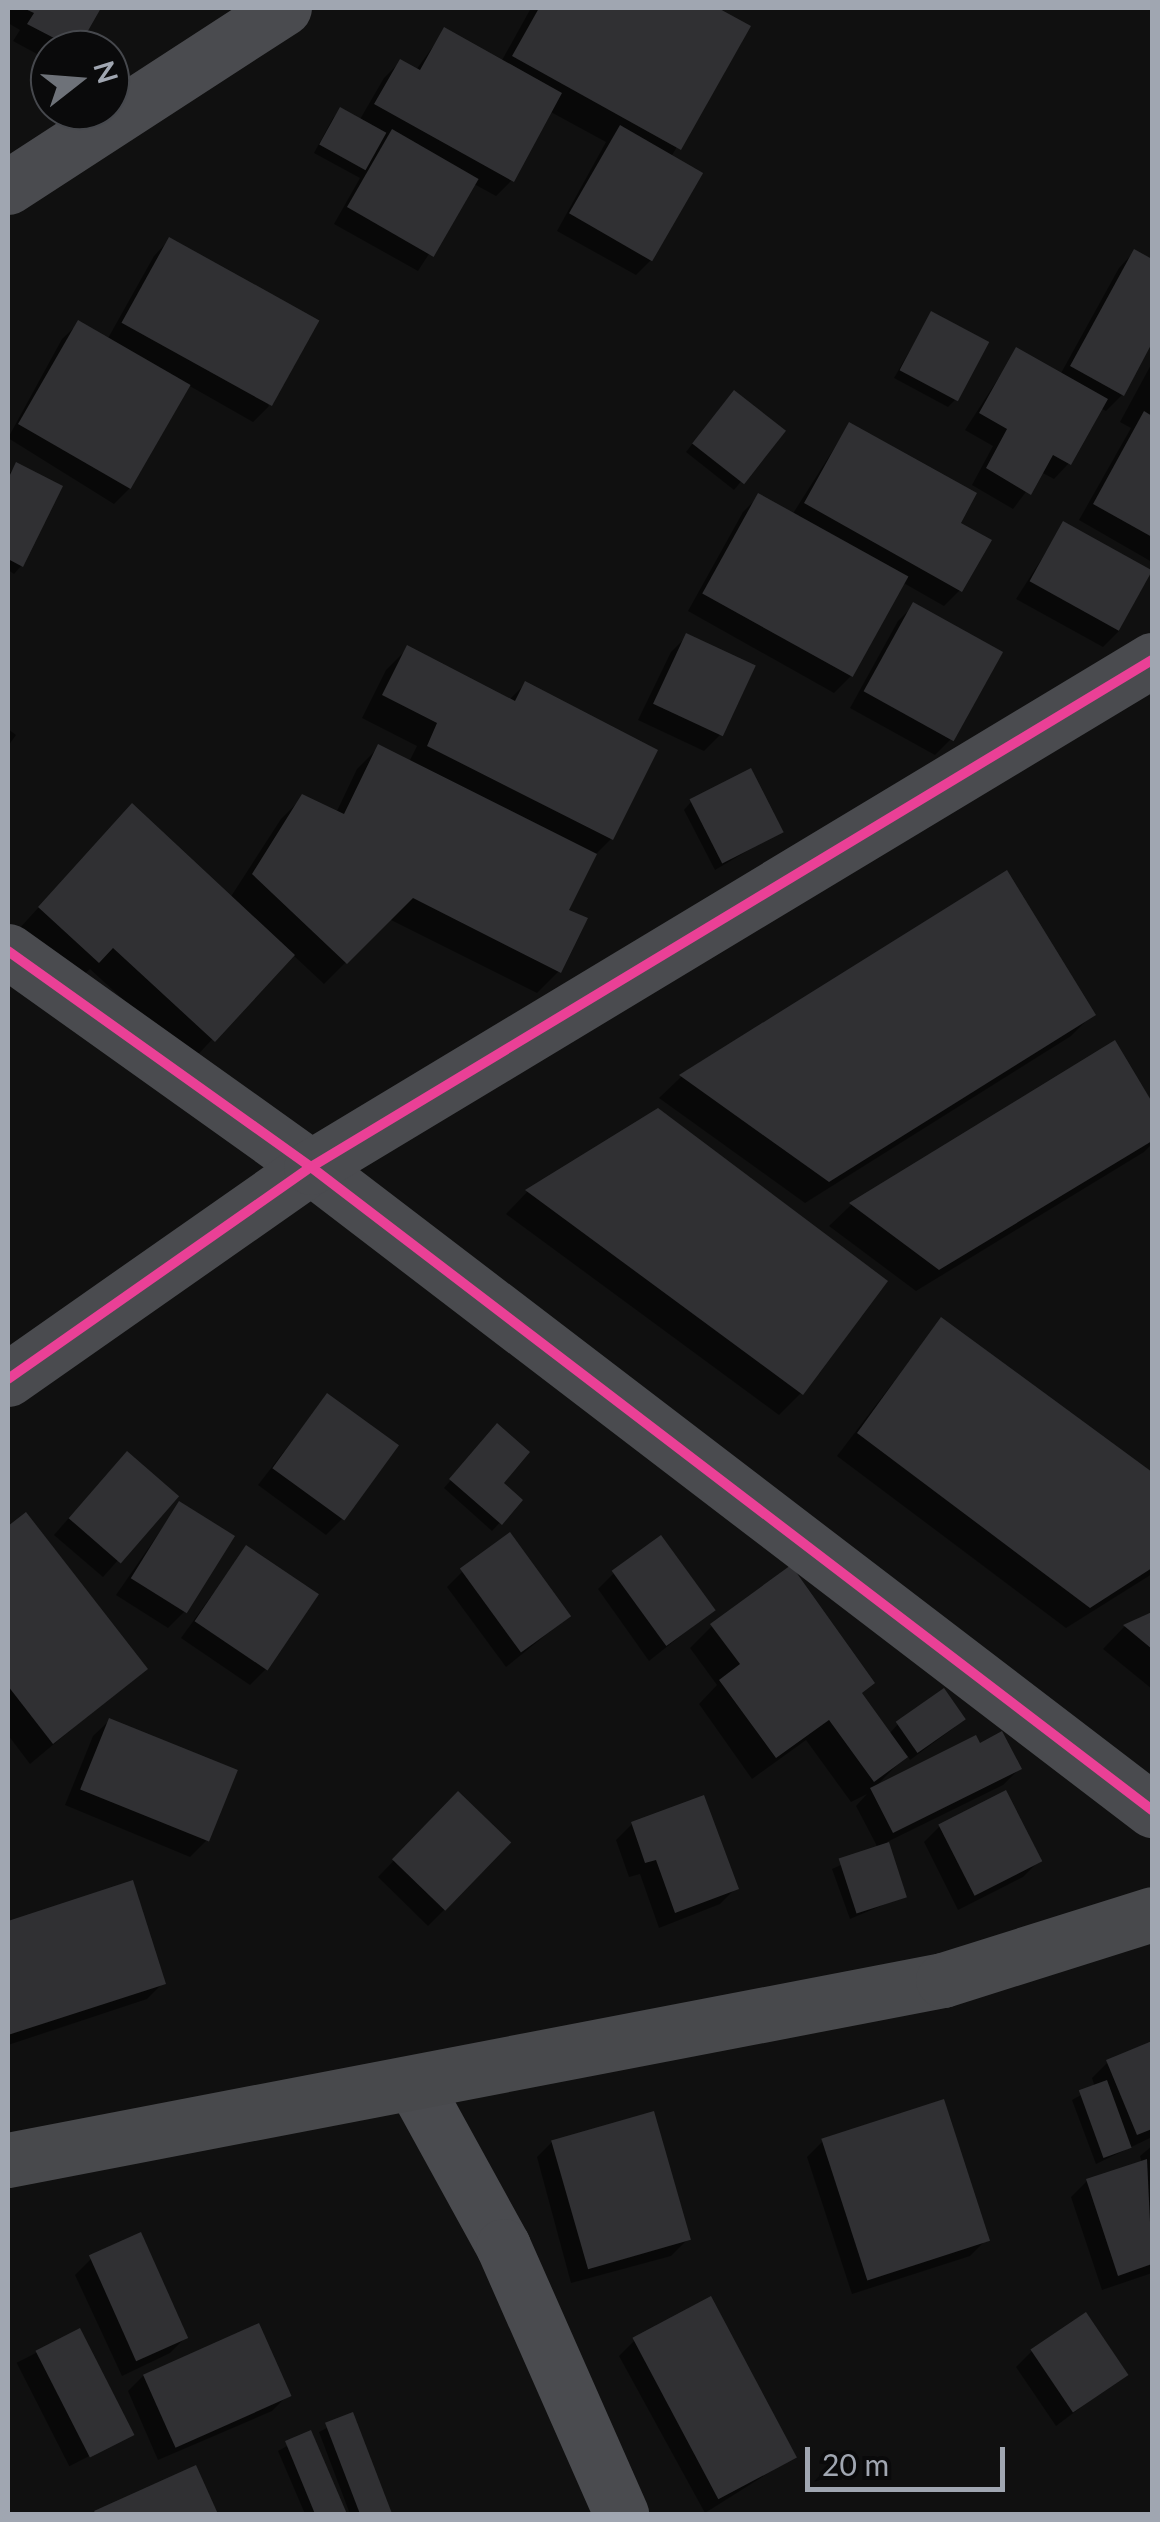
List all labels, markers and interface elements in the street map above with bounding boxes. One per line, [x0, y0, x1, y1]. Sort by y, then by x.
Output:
north arrow [30, 30, 130, 130]
text: N [87, 57, 126, 87]
scale bar [810, 2427, 1010, 2489]
text: 20 m [822, 2446, 889, 2482]

